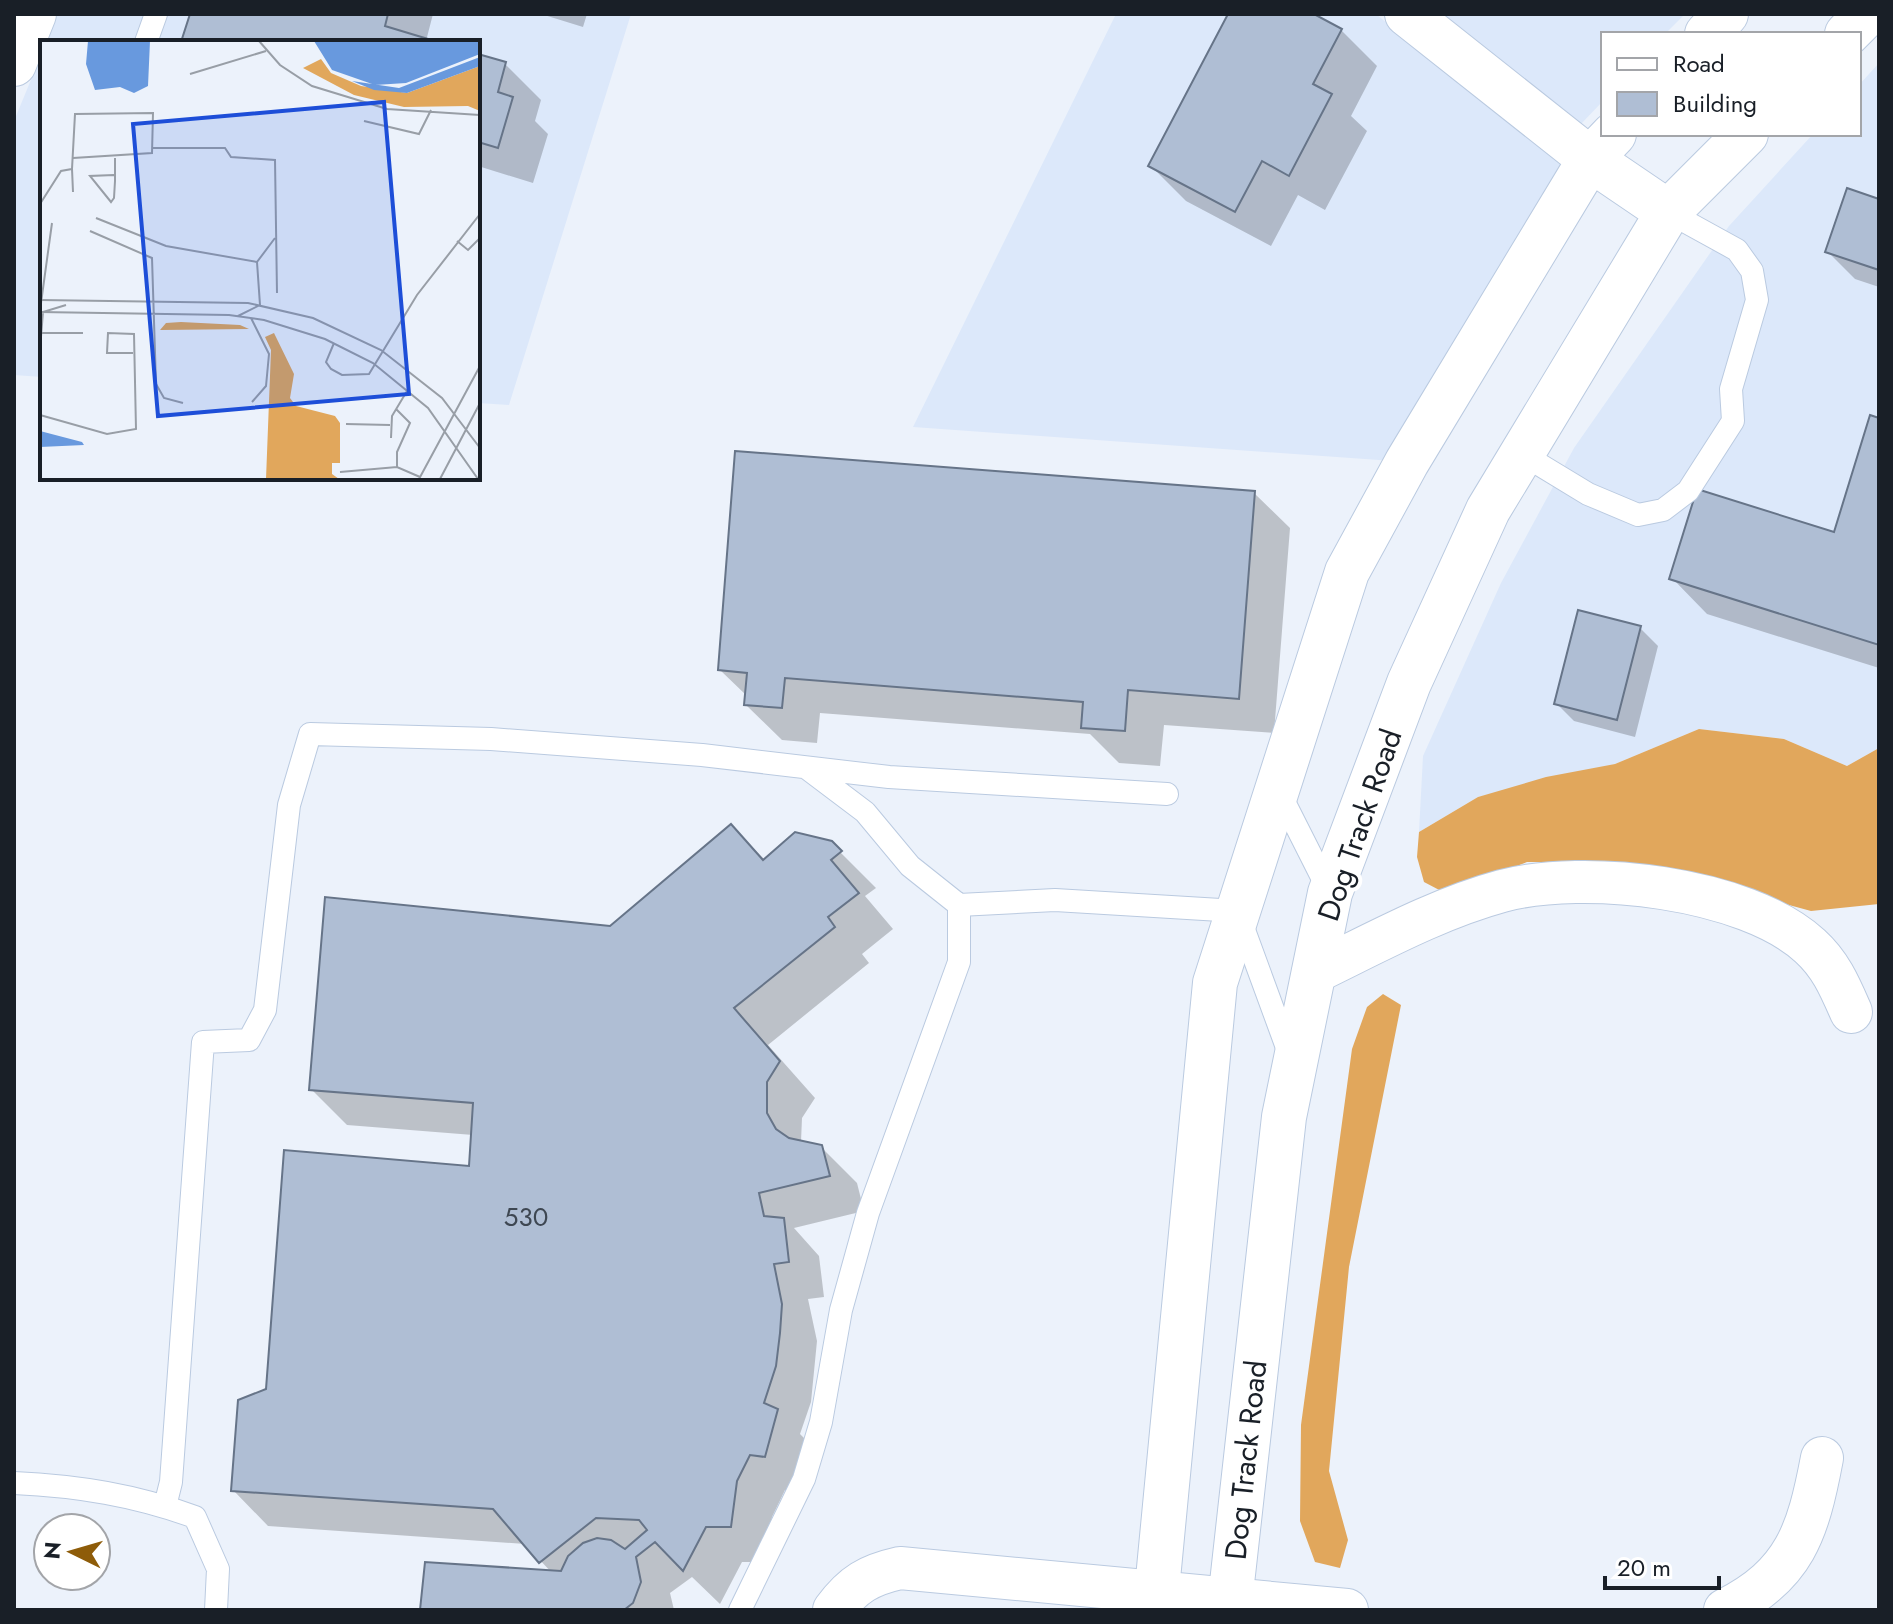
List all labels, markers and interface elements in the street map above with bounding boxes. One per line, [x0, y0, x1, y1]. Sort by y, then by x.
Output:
legend [1601, 32, 1861, 136]
inset map [40, 40, 480, 480]
text: Road [1673, 46, 1725, 81]
text: Building [1673, 86, 1757, 121]
street label: Dog Track Road [1307, 723, 1412, 927]
house number: 530 [504, 1198, 548, 1236]
street label: Dog Track Road [1214, 1358, 1277, 1562]
north arrow [32, 1512, 112, 1592]
text: N [35, 1540, 69, 1560]
scale bar [1605, 1540, 1719, 1590]
text: 20 m [1617, 1550, 1671, 1585]

